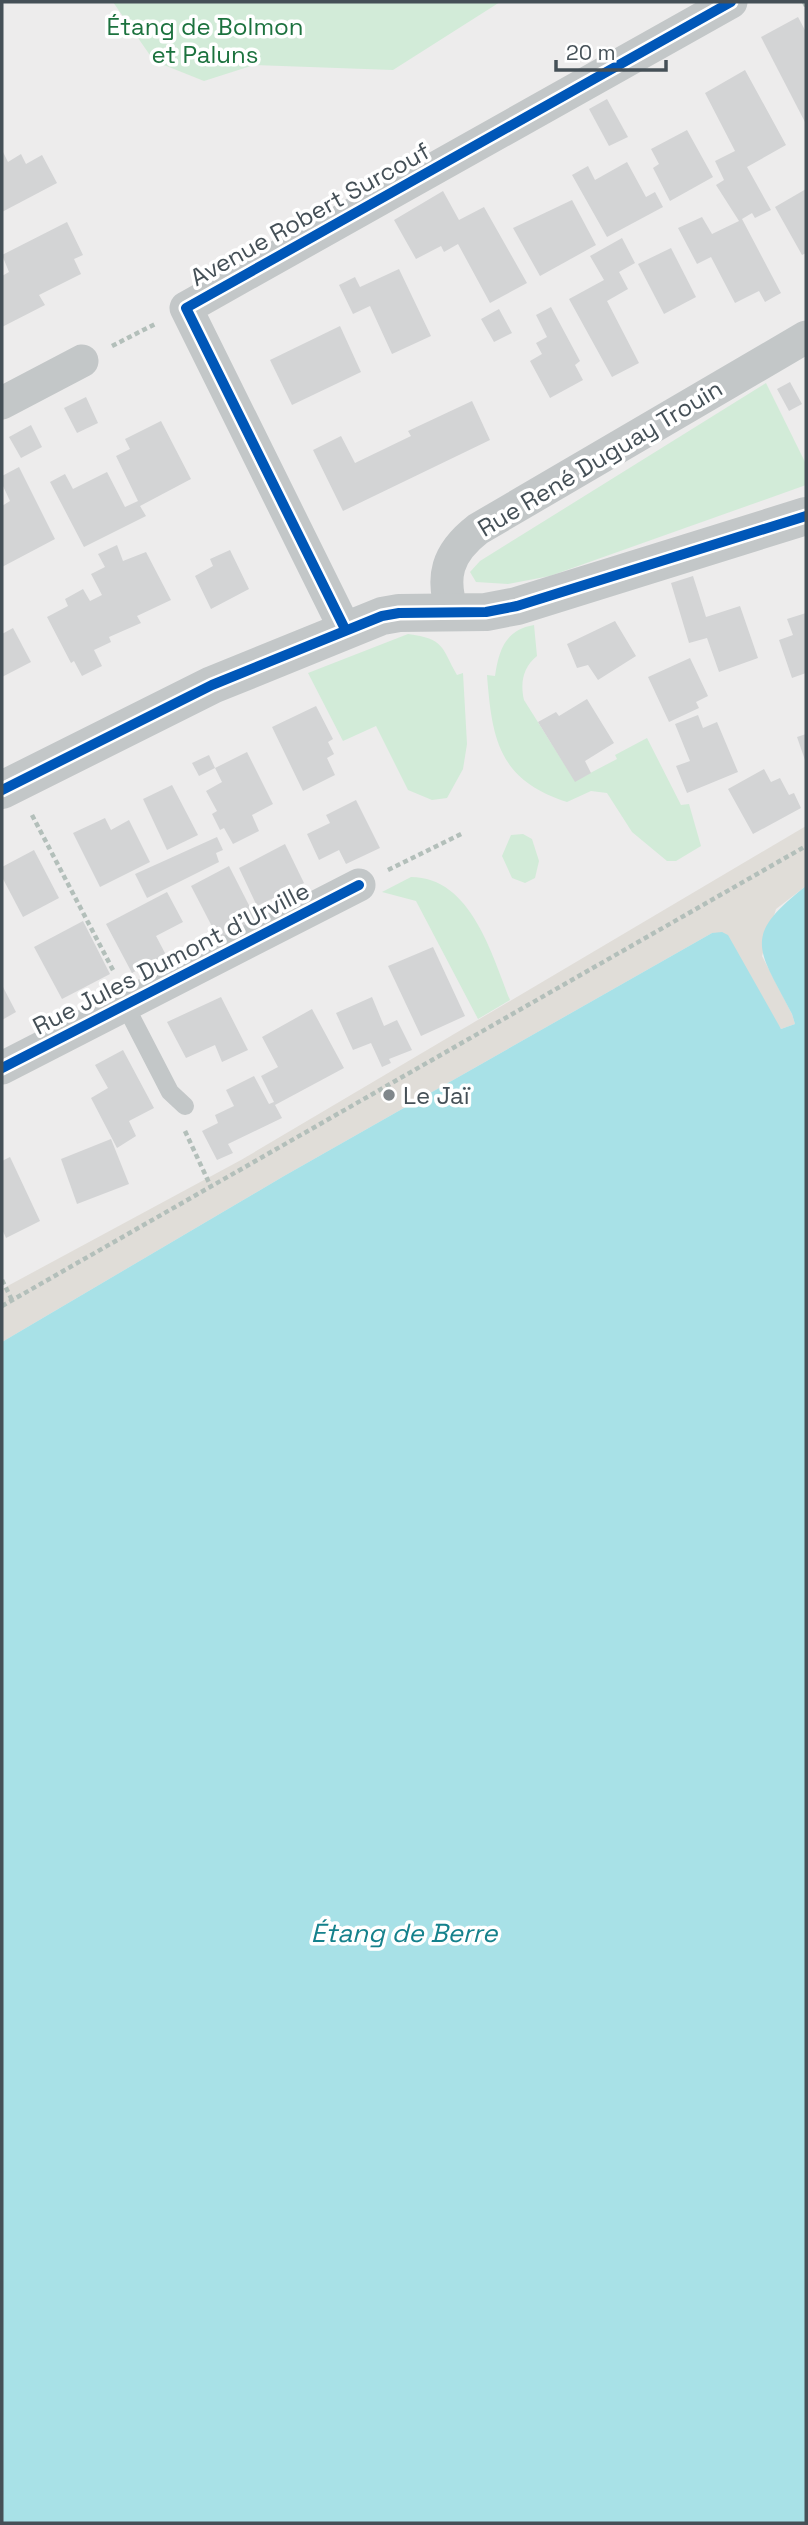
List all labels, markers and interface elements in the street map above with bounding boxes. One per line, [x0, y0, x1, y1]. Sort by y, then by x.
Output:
park label: Étang de Bolmon et Paluns [106, 11, 304, 70]
scale bar [556, 28, 666, 72]
text: 20 m [566, 39, 616, 66]
street label: Avenue Robert Surcouf [185, 135, 435, 293]
street label: Rue René Duguay Trouin [472, 373, 728, 543]
street label: Rue Jules Dumont d'Urville [27, 875, 315, 1041]
place label: Le Jaï [403, 1080, 471, 1111]
marker: Le Jaï [381, 1087, 397, 1103]
water label: Étang de Berre [311, 1916, 499, 1950]

